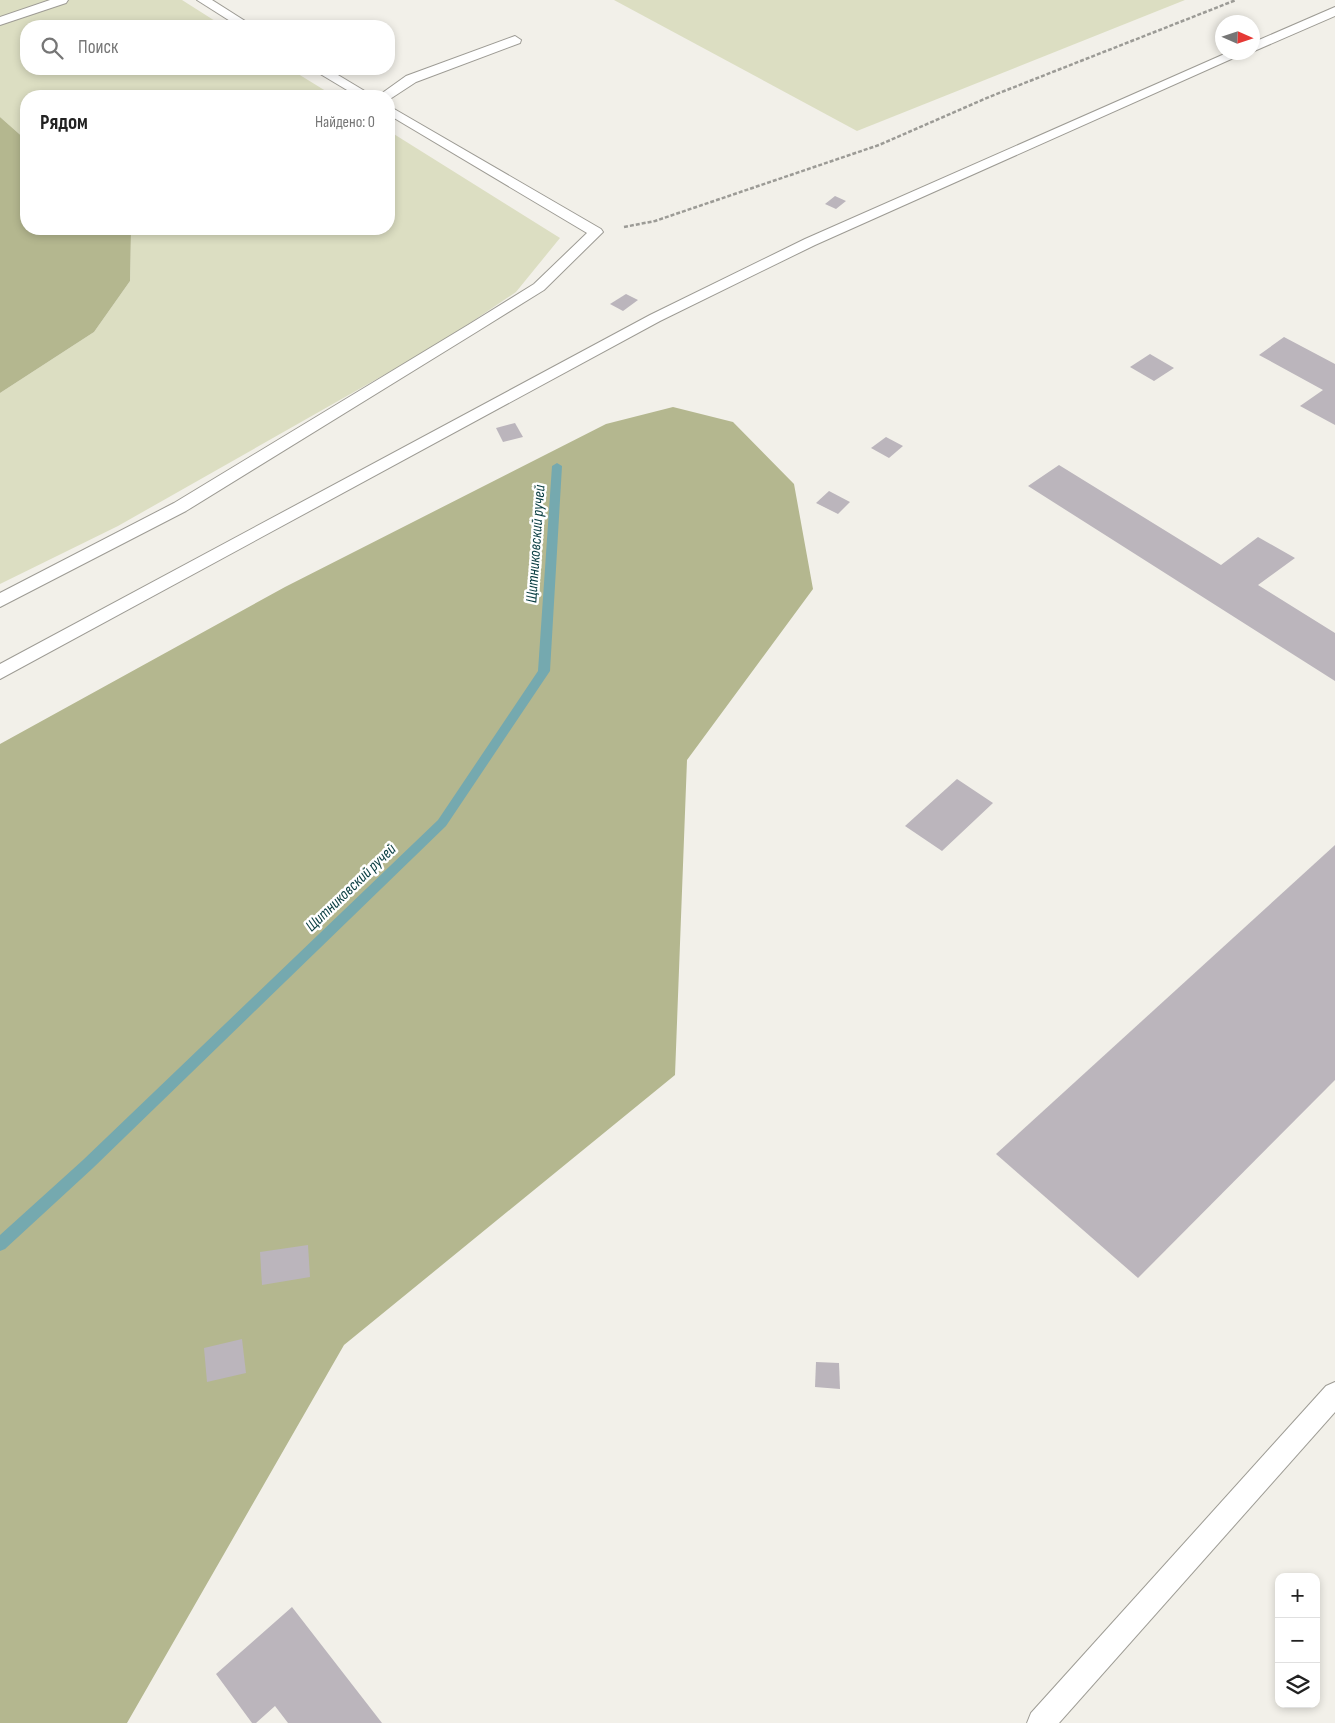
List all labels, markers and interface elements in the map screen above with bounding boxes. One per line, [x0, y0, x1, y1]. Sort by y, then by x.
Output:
north arrow [1215, 15, 1260, 60]
search box [20, 20, 395, 75]
icon: search [38, 34, 66, 62]
text: Поиск [78, 36, 118, 59]
text: Рядом [40, 110, 88, 135]
text: Найдено: 0 [315, 113, 375, 132]
water label: Щитниковский ручей [522, 484, 550, 604]
water label: Щитниковский ручей [302, 840, 401, 936]
map controls [1275, 1573, 1320, 1708]
button: + [1275, 1573, 1320, 1618]
button: − [1275, 1618, 1320, 1663]
button: layers [1275, 1663, 1320, 1708]

